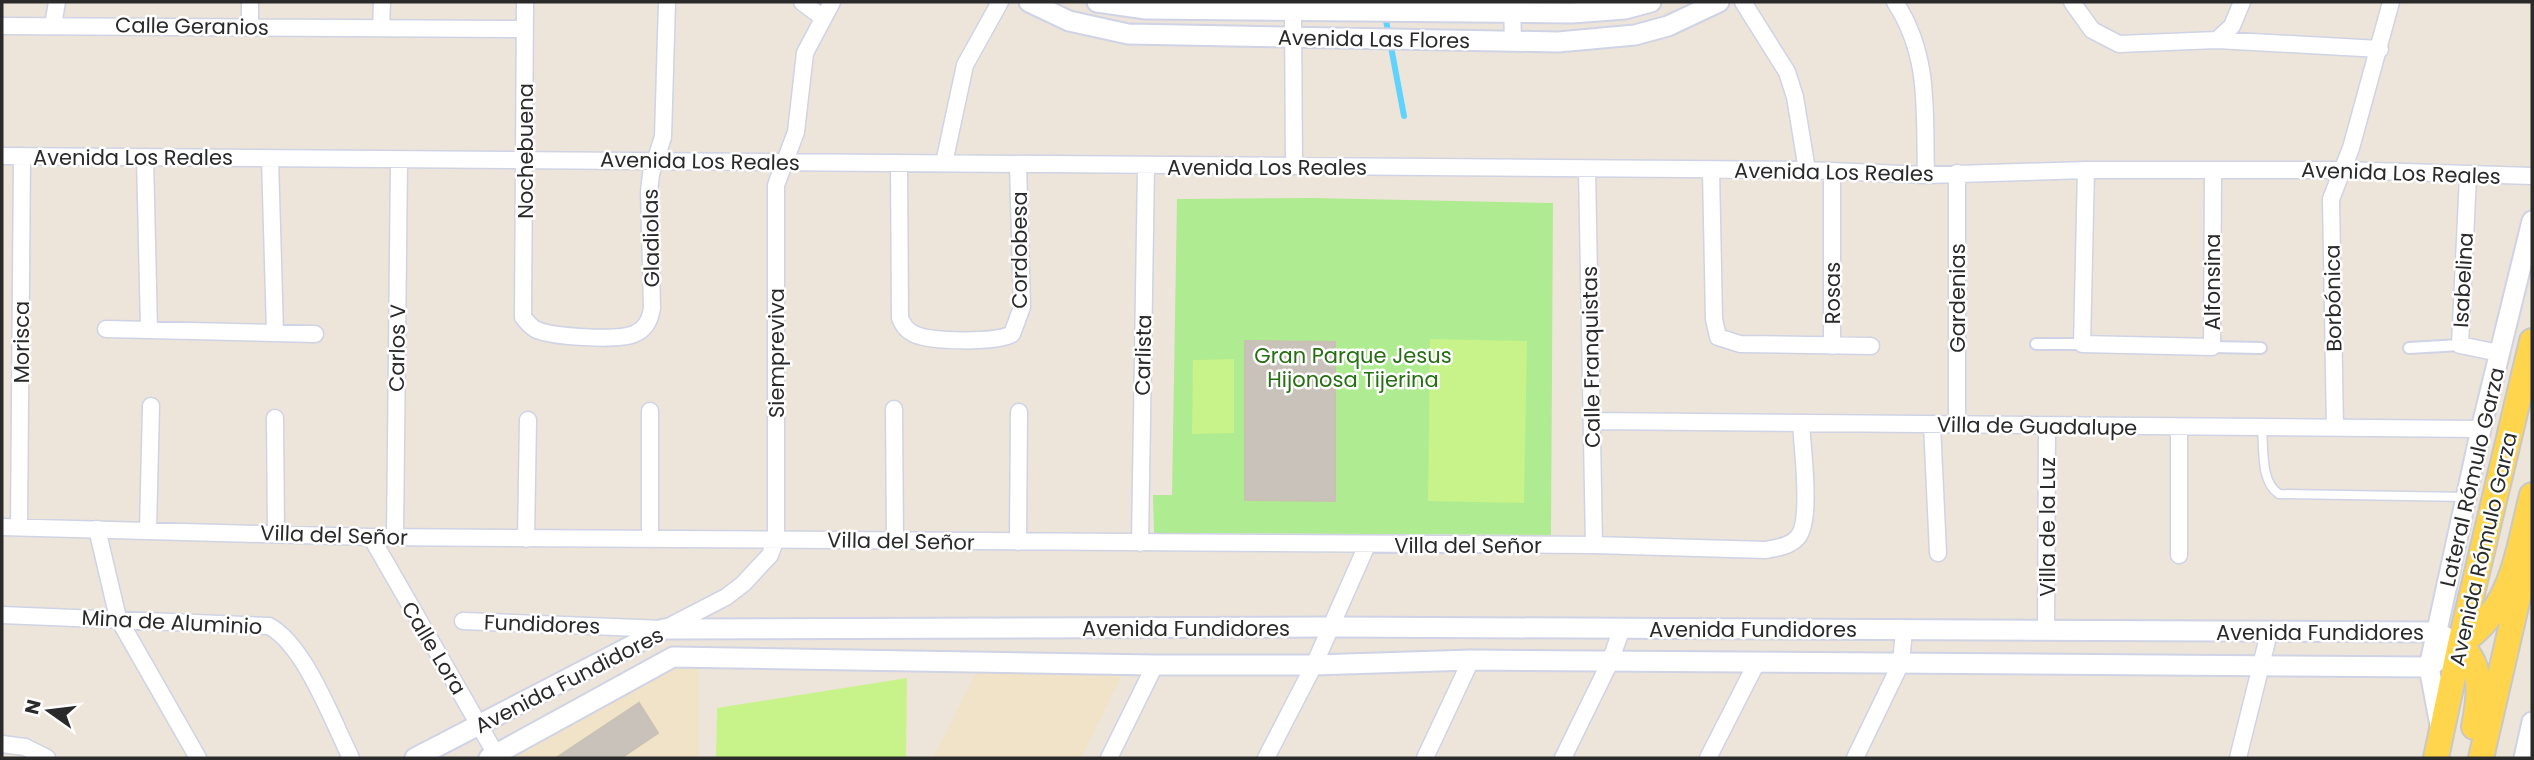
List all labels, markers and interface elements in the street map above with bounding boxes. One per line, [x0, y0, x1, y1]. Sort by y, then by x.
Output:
street label: Calle Geranios [115, 10, 269, 42]
street label: Avenida Las Flores [1278, 23, 1470, 55]
street label: Nochebuena [511, 83, 540, 219]
street label: Avenida Los Reales [33, 143, 233, 172]
street label: Avenida Los Reales [600, 145, 800, 177]
street label: Avenida Los Reales [1167, 153, 1367, 182]
street label: Avenida Los Reales [2301, 155, 2501, 191]
street label: Avenida Los Reales [1734, 156, 1934, 188]
street label: Gladiolas [636, 188, 666, 288]
street label: Cordobesa [1005, 191, 1034, 309]
street label: Isabelina [2446, 232, 2480, 328]
street label: Alfonsina [2198, 234, 2227, 330]
street label: Gardenias [1943, 243, 1972, 353]
street label: Borbónica [2318, 244, 2348, 352]
street label: Rosas [1818, 262, 1847, 324]
street label: Calle Franquistas [1575, 266, 1607, 448]
street label: Siempreviva [762, 288, 791, 418]
street label: Morisca [7, 301, 36, 383]
street label: Carlos V [382, 304, 412, 392]
street label: Carlista [1128, 314, 1158, 396]
park label: Gran Parque Jesus Hijonosa Tijerina [1254, 341, 1452, 394]
street label: Lateral Rómulo Garza [2433, 364, 2511, 590]
street label: Villa de Guadalupe [1937, 410, 2137, 442]
street label: Avenida Rómulo Garza [2442, 429, 2524, 669]
street label: Villa de la Luz [2033, 457, 2062, 597]
street label: Villa del Señor [260, 518, 408, 552]
street label: Villa del Señor [827, 525, 975, 557]
street label: Villa del Señor [1394, 531, 1542, 560]
street label: Calle Lora [395, 596, 473, 700]
street label: Mina de Aluminio [81, 603, 263, 641]
street label: Fundidores [483, 607, 601, 641]
street label: Avenida Fundidores [1082, 614, 1290, 643]
street label: Avenida Fundidores [1649, 615, 1857, 644]
street label: Avenida Fundidores [2216, 618, 2424, 647]
street label: Avenida Fundidores [470, 620, 668, 740]
north arrow [14, 676, 84, 746]
text: N [18, 697, 48, 717]

